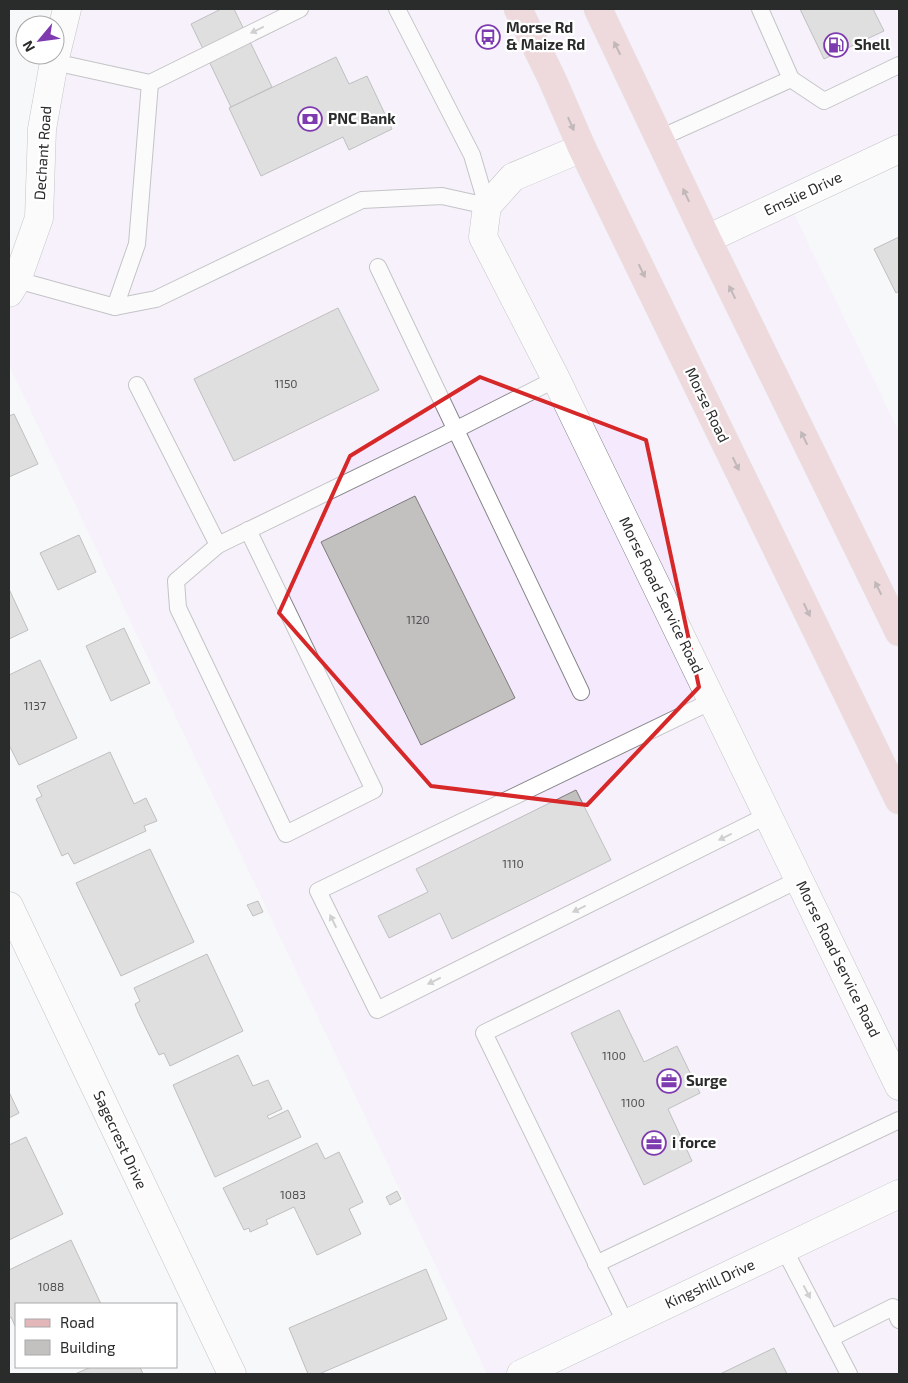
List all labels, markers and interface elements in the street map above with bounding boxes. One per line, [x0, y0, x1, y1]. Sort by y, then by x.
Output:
north arrow [15, 15, 65, 65]
place label: Morse Rd & Maize Rd [506, 18, 585, 53]
bus stop icon: Morse Rd & Maize Rd [475, 24, 501, 50]
one-way arrow [249, 26, 264, 35]
fuel station icon: Shell [823, 32, 849, 58]
place label: Shell [854, 35, 890, 53]
text: N [18, 38, 38, 55]
one-way arrow [613, 41, 621, 55]
street label: Dechant Road [30, 105, 54, 201]
bank icon: PNC Bank [297, 106, 323, 132]
place label: PNC Bank [328, 109, 396, 127]
one-way arrow [568, 117, 576, 131]
street label: Emslie Drive [761, 167, 845, 219]
one-way arrow [682, 188, 690, 202]
one-way arrow [637, 263, 646, 278]
one-way arrow [728, 285, 736, 299]
street label: Morse Road [682, 364, 734, 445]
house number: 1150 [274, 376, 298, 390]
one-way arrow [800, 431, 808, 445]
one-way arrow [732, 457, 740, 471]
street label: Morse Road Service Road [616, 513, 708, 676]
one-way arrow [874, 581, 882, 595]
one-way arrow [803, 603, 811, 617]
house number: 1120 [406, 612, 430, 626]
house number: 1137 [24, 698, 46, 712]
one-way arrow [718, 833, 732, 841]
house number: 1110 [502, 856, 524, 870]
street label: Morse Road Service Road [793, 877, 885, 1040]
one-way arrow [572, 905, 586, 913]
one-way arrow [329, 914, 337, 928]
one-way arrow [427, 977, 441, 985]
house number: 1100 [602, 1048, 626, 1062]
office icon: Surge [656, 1068, 682, 1094]
place label: Surge [686, 1071, 727, 1089]
street label: Sagecrest Drive [90, 1087, 152, 1192]
house number: 1100 [621, 1095, 645, 1109]
office icon: i force [641, 1130, 667, 1156]
place label: i force [672, 1133, 716, 1151]
house number: 1083 [280, 1187, 306, 1201]
street label: Kingshill Drive [662, 1254, 757, 1312]
house number: 1088 [38, 1279, 64, 1293]
one-way arrow [802, 1285, 811, 1299]
legend [15, 1303, 178, 1368]
text: Road [60, 1313, 95, 1331]
text: Building [60, 1338, 116, 1356]

